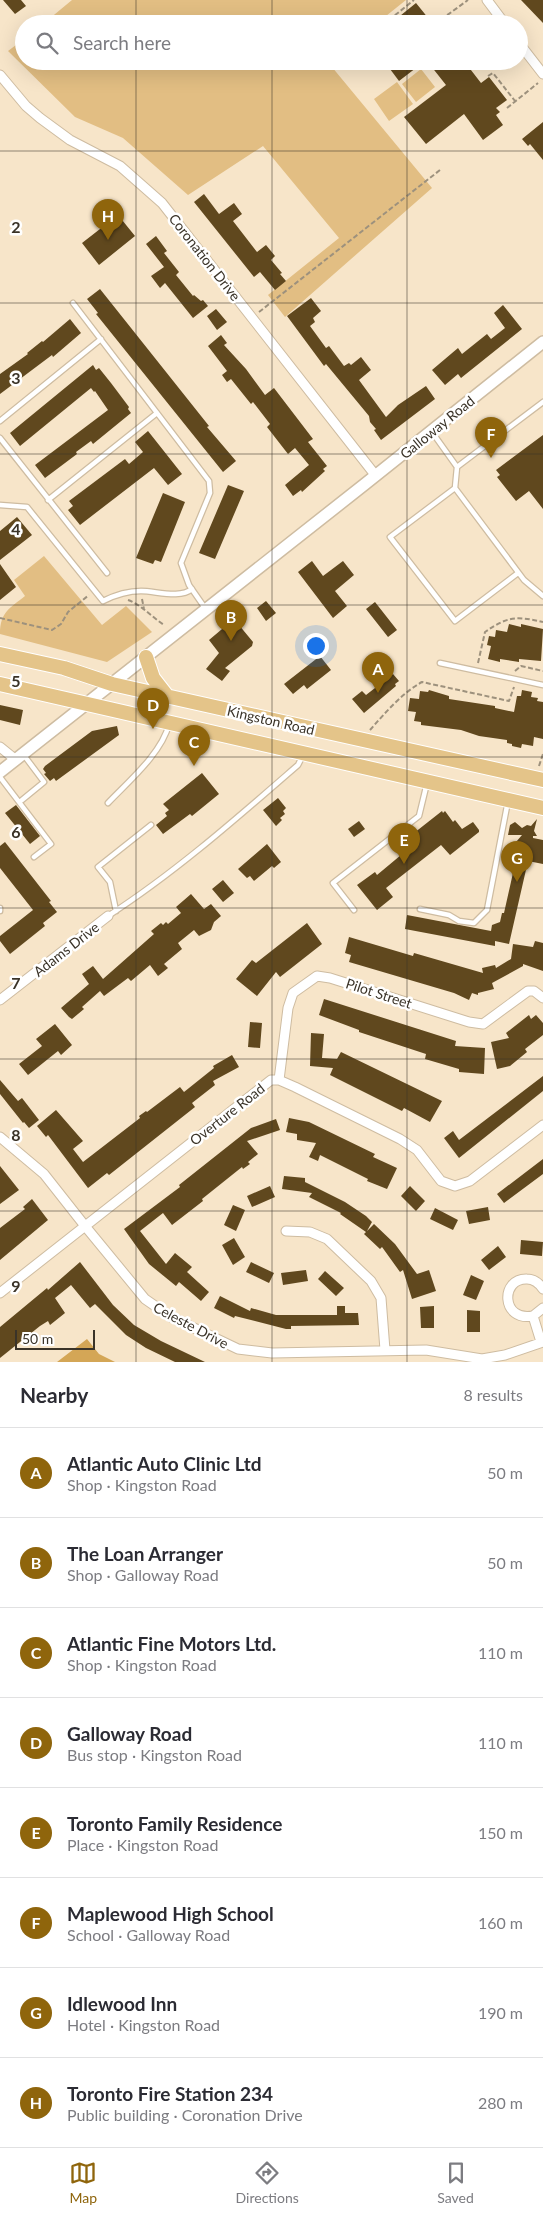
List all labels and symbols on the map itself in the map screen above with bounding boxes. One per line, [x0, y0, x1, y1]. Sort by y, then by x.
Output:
pin: H [92, 199, 124, 240]
street label: Coronation Drive [166, 210, 244, 304]
text: 2 [11, 217, 21, 236]
text: 3 [11, 368, 21, 387]
street label: Galloway Road [396, 392, 478, 462]
pin: F [475, 417, 507, 458]
text: 4 [11, 519, 21, 538]
pin: B [215, 600, 247, 641]
your location [303, 633, 329, 659]
pin: A [362, 652, 394, 693]
text: 5 [11, 671, 21, 690]
pin: D [137, 688, 169, 729]
street label: Kingston Road [226, 702, 316, 738]
pin: C [178, 725, 210, 766]
text: 6 [11, 822, 21, 841]
pin: E [388, 823, 420, 864]
pin: G [501, 841, 533, 882]
street label: Adams Drive [30, 918, 102, 980]
text: 7 [11, 973, 21, 992]
street label: Pilot Street [344, 974, 414, 1012]
street label: Overture Road [186, 1079, 268, 1149]
text: 8 [11, 1125, 21, 1144]
text: 9 [11, 1276, 21, 1295]
street label: Celeste Drive [150, 1298, 232, 1352]
scale bar [15, 1327, 95, 1350]

